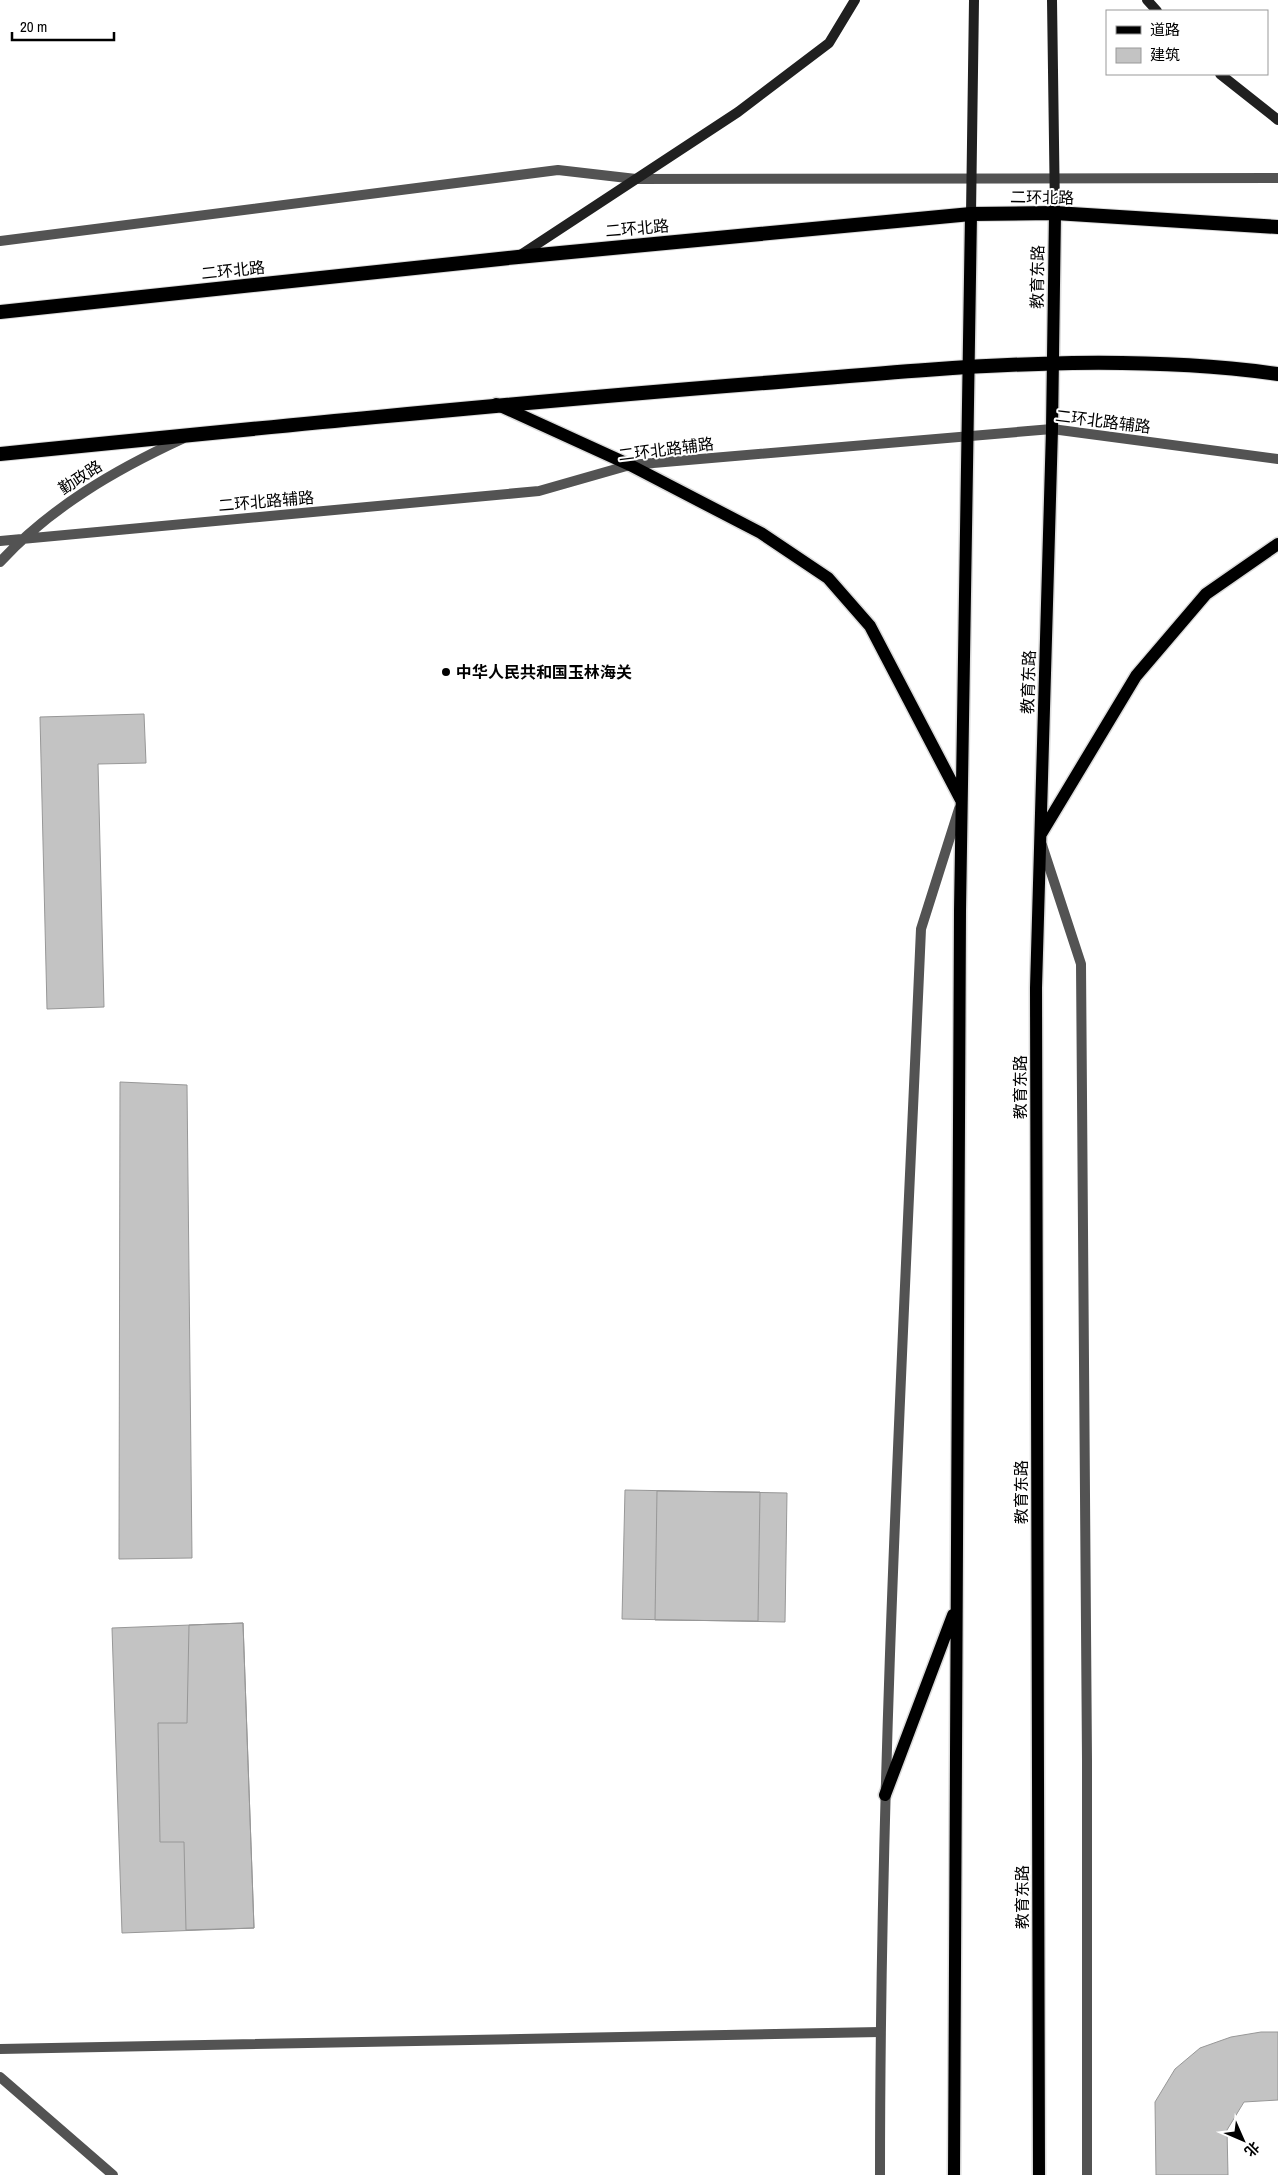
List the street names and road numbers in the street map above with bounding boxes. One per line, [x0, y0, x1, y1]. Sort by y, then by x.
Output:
street label: 二环北路 [1010, 185, 1074, 209]
street label: 二环北路 [604, 214, 670, 242]
street label: 教育东路 [1025, 245, 1049, 309]
street label: 二环北路 [200, 256, 266, 284]
street label: 二环北路辅路 [1054, 404, 1152, 438]
street label: 二环北路辅路 [617, 432, 715, 466]
street label: 勤政路 [54, 455, 106, 499]
street label: 二环北路辅路 [217, 486, 315, 516]
street label: 教育东路 [1016, 650, 1040, 714]
street label: 教育东路 [1009, 1055, 1031, 1119]
street label: 教育东路 [1010, 1460, 1032, 1524]
street label: 教育东路 [1011, 1865, 1033, 1929]

